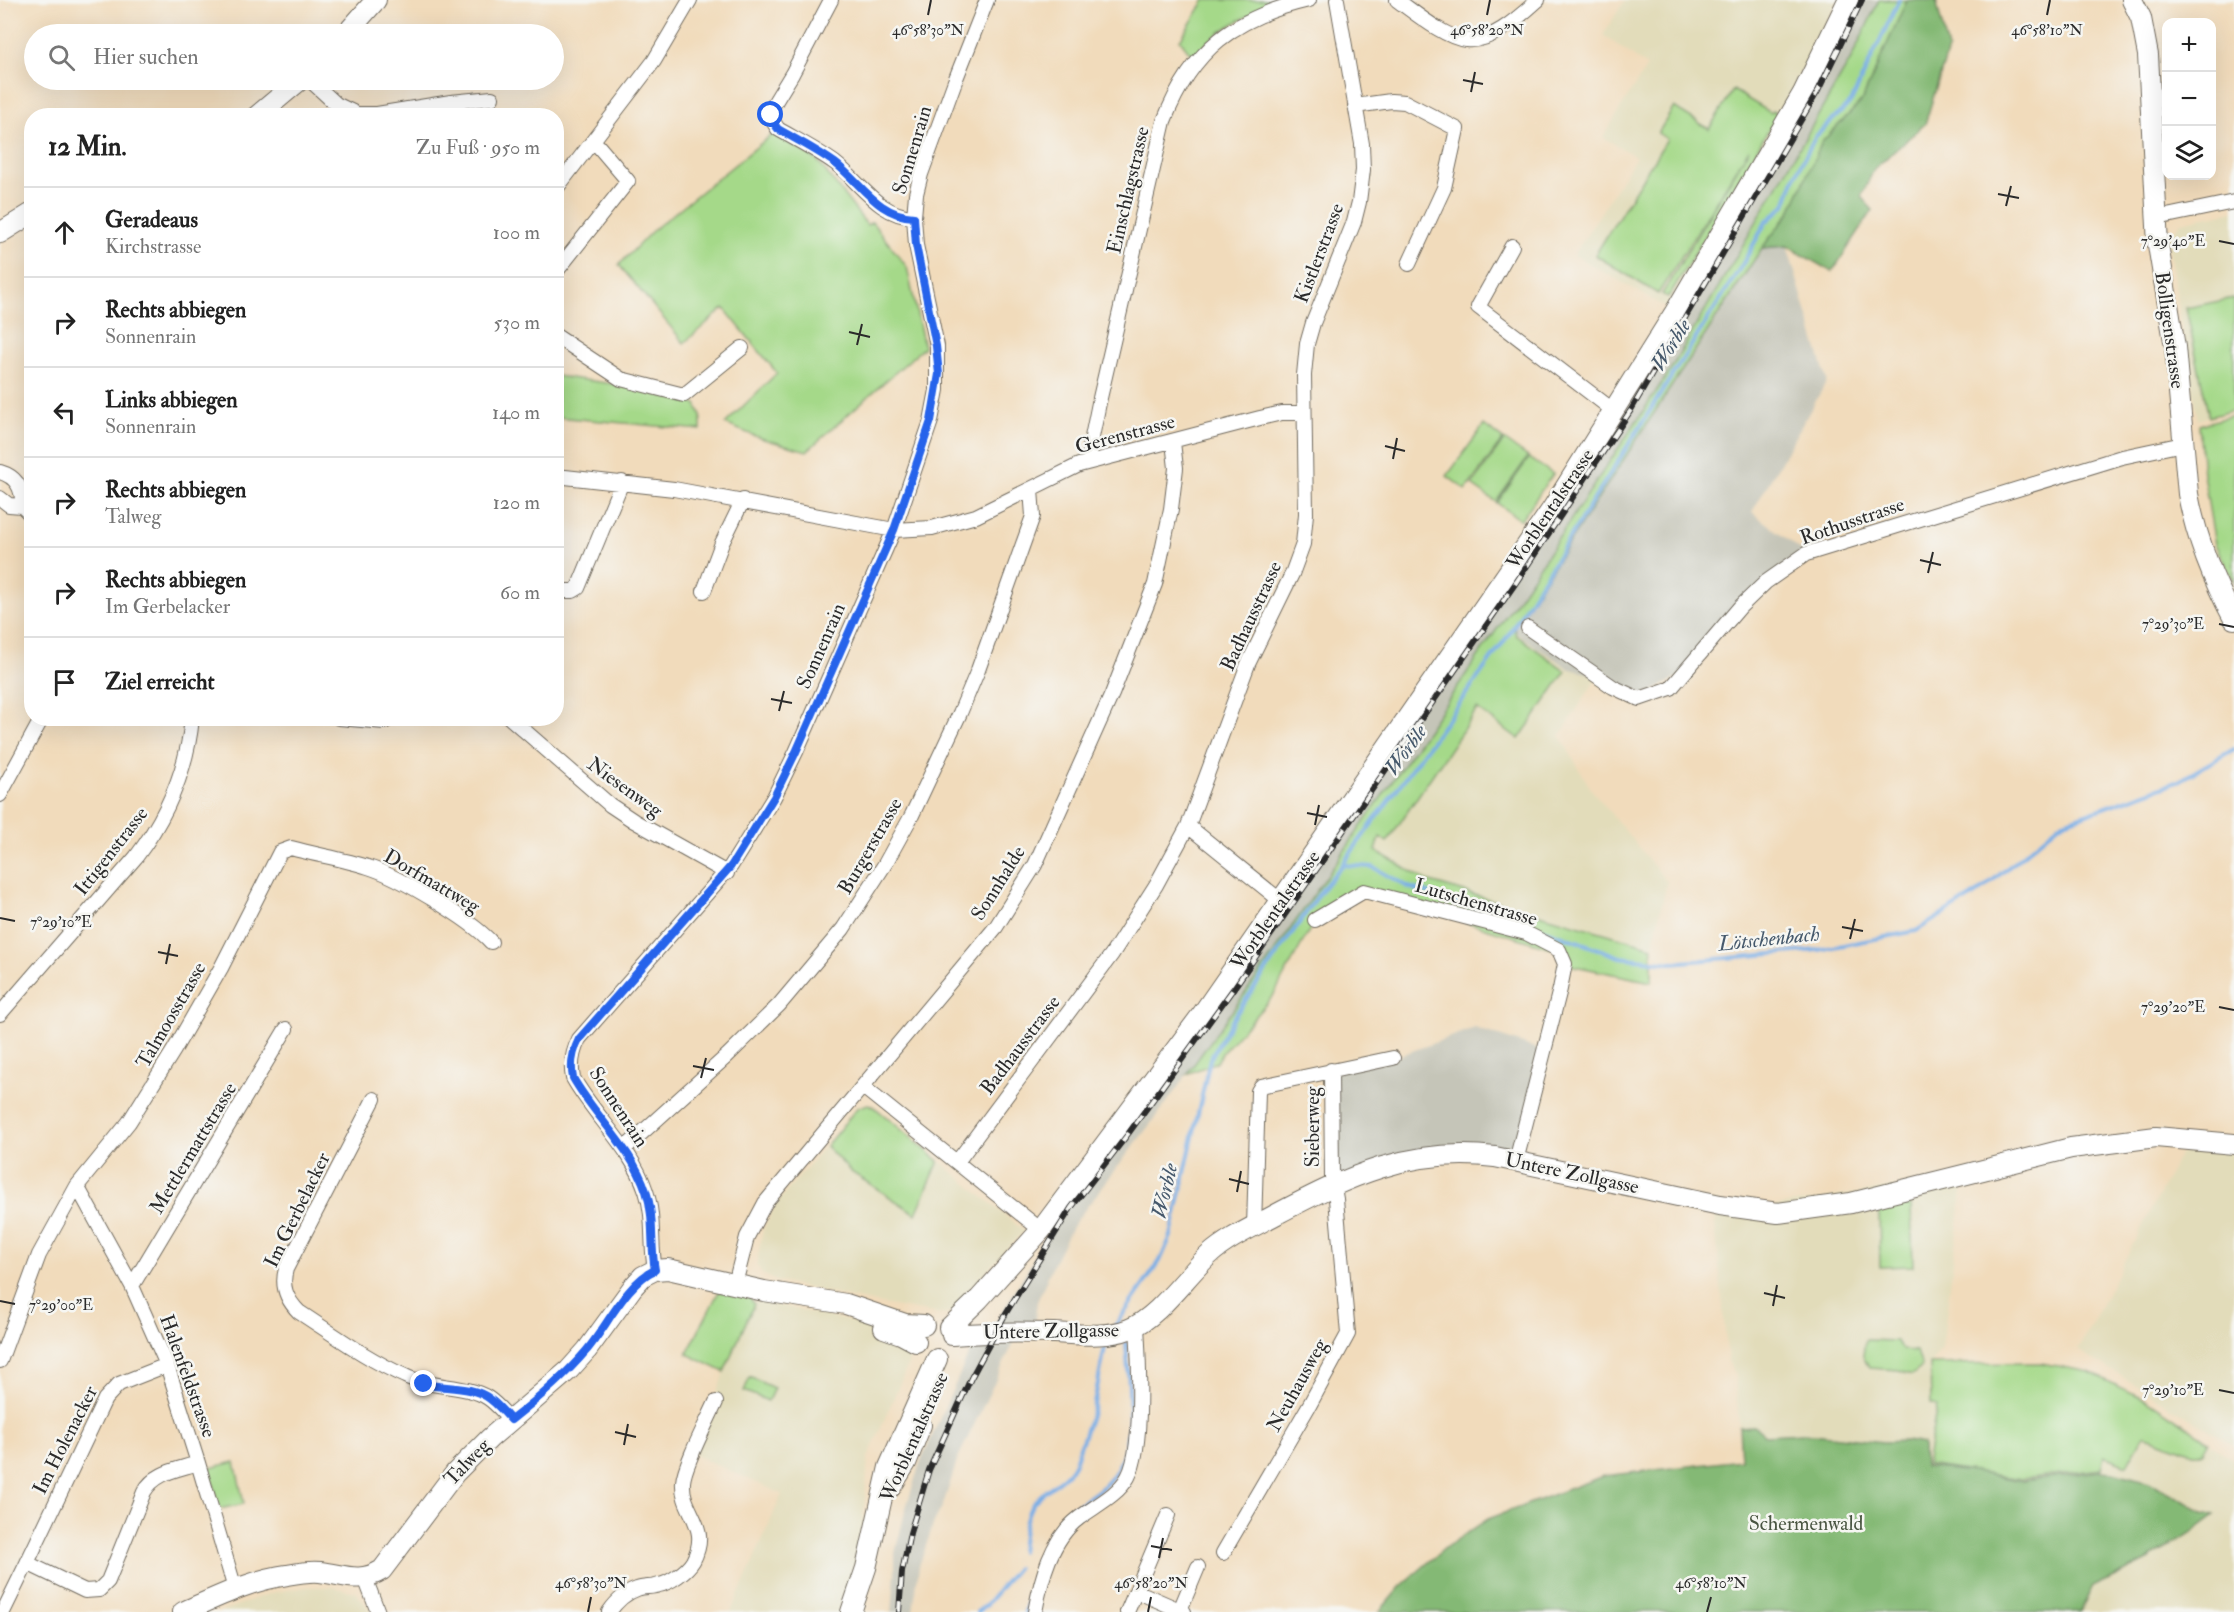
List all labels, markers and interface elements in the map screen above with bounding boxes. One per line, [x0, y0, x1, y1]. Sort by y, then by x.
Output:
map controls [2162, 18, 2216, 180]
button: + [2162, 18, 2216, 72]
text: 46°58'30"N [892, 21, 964, 40]
text: 46°58'20"N [1450, 21, 1524, 40]
text: 46°58'10"N [2011, 21, 2083, 40]
search box [24, 24, 564, 90]
icon: search [45, 41, 78, 74]
text: Hier suchen [93, 43, 199, 71]
button: − [2162, 72, 2216, 126]
route start [757, 101, 783, 127]
street label: Sonnenrain [887, 103, 937, 197]
street label: Einschlagstrasse [1101, 124, 1155, 256]
button: layers [2162, 126, 2216, 180]
text: 12 Min. [48, 131, 126, 163]
text: Zu Fuß · 950 m [416, 135, 540, 160]
street label: Kistlerstrasse [1289, 200, 1349, 306]
text: Geradeaus [105, 206, 198, 234]
icon: ahead [48, 216, 81, 249]
text: 100 m [493, 220, 540, 245]
text: 7°29'40"E [2141, 232, 2205, 251]
text: Kirchstrasse [105, 234, 201, 259]
street label: Bolligenstrasse [2149, 270, 2191, 390]
text: Rechts abbiegen [105, 296, 246, 324]
icon: right [48, 306, 81, 339]
text: 530 m [494, 310, 540, 335]
water label: Worble [1645, 313, 1698, 376]
text: Sonnenrain [105, 324, 196, 349]
text: Links abbiegen [105, 386, 238, 414]
icon: left [48, 396, 81, 429]
text: 140 m [492, 400, 540, 425]
street label: Gerenstrasse [1072, 409, 1178, 459]
text: Sonnenrain [105, 414, 196, 439]
street label: Worblentalstrasse [1500, 444, 1599, 575]
text: Rechts abbiegen [105, 476, 246, 504]
icon: right [48, 486, 81, 519]
text: 120 m [493, 490, 540, 515]
street label: Rothusstrasse [1796, 491, 1908, 551]
text: Talweg [105, 504, 161, 529]
street label: Badhausstrasse [1215, 557, 1287, 675]
text: Rechts abbiegen [105, 566, 246, 594]
icon: right [48, 576, 81, 609]
text: 60 m [500, 580, 540, 605]
text: Im Gerbelacker [105, 594, 230, 619]
street label: Sonnenrain [791, 599, 851, 693]
text: 7°29'30"E [2142, 615, 2204, 634]
icon: arrive [48, 666, 81, 699]
text: Ziel erreicht [105, 668, 215, 696]
water label: Worble [1379, 719, 1434, 781]
street label: Niesenweg [582, 751, 668, 823]
street label: Burgerstrasse [832, 793, 908, 899]
street label: Ittigenstrasse [69, 802, 153, 900]
street label: Sonnhalde [965, 841, 1031, 925]
street label: Dorfmattweg [379, 843, 486, 919]
street label: Worblentalstrasse [1224, 846, 1325, 975]
street label: Lutschenstrasse [1412, 873, 1540, 931]
text: 7°29'10"E [30, 913, 92, 932]
water label: Lötschenbach [1716, 920, 1821, 958]
street label: Talmoosstrasse [131, 957, 211, 1073]
street label: Badhausstrasse [974, 990, 1066, 1100]
text: 7°29'20"E [2141, 998, 2205, 1017]
street label: Sonnenrain [584, 1062, 654, 1152]
street label: Mettlermattstrasse [144, 1078, 242, 1218]
street label: Sieberweg [1300, 1086, 1325, 1167]
street label: Untere Zollgasse [1503, 1147, 1641, 1199]
street label: Im Gerbelacker [258, 1148, 336, 1272]
water label: Worble [1146, 1160, 1185, 1221]
text: 7°29'00"E [29, 1296, 93, 1315]
street label: Halenfeldstrasse [154, 1311, 222, 1441]
street label: Untere Zollgasse [983, 1317, 1119, 1345]
street label: Neuhausweg [1261, 1333, 1333, 1436]
street label: Worblentalstrasse [874, 1368, 954, 1507]
route end [410, 1370, 436, 1396]
street label: Im Holenacker [27, 1381, 103, 1498]
text: 7°29'10"E [2142, 1381, 2204, 1400]
street label: Talweg [438, 1432, 496, 1491]
park label: Schermenwald [1749, 1511, 1864, 1536]
text: 46°58'30"N [555, 1574, 627, 1593]
text: 46°58'20"N [1114, 1574, 1188, 1593]
text: 46°58'10"N [1675, 1574, 1747, 1593]

